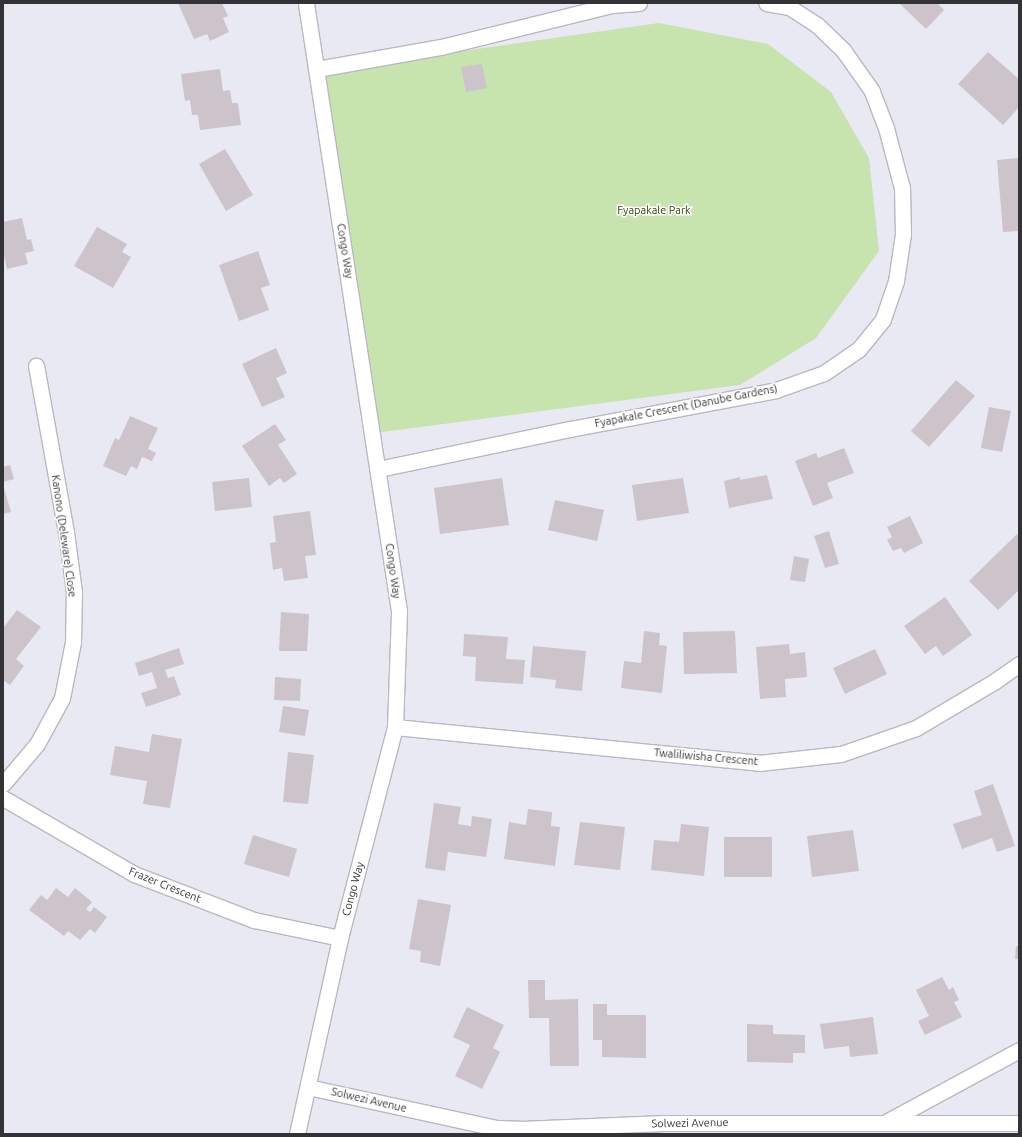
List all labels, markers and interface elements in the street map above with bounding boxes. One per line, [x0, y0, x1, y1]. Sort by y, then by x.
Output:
park label: Fyapakale Park [617, 203, 691, 217]
street label: Congo Way [334, 222, 356, 280]
street label: Fyapakale Crescent (Danube Gardens) [593, 382, 779, 430]
street label: Kanono (Deleware) Close [49, 474, 79, 598]
street label: Congo Way [383, 543, 403, 599]
street label: Twaliliwisha Crescent [653, 746, 759, 768]
street label: Congo Way [339, 860, 367, 918]
street label: Frazer Crescent [127, 865, 203, 905]
street label: Solwezi Avenue [330, 1085, 408, 1115]
street label: Solwezi Avenue [651, 1116, 729, 1130]

